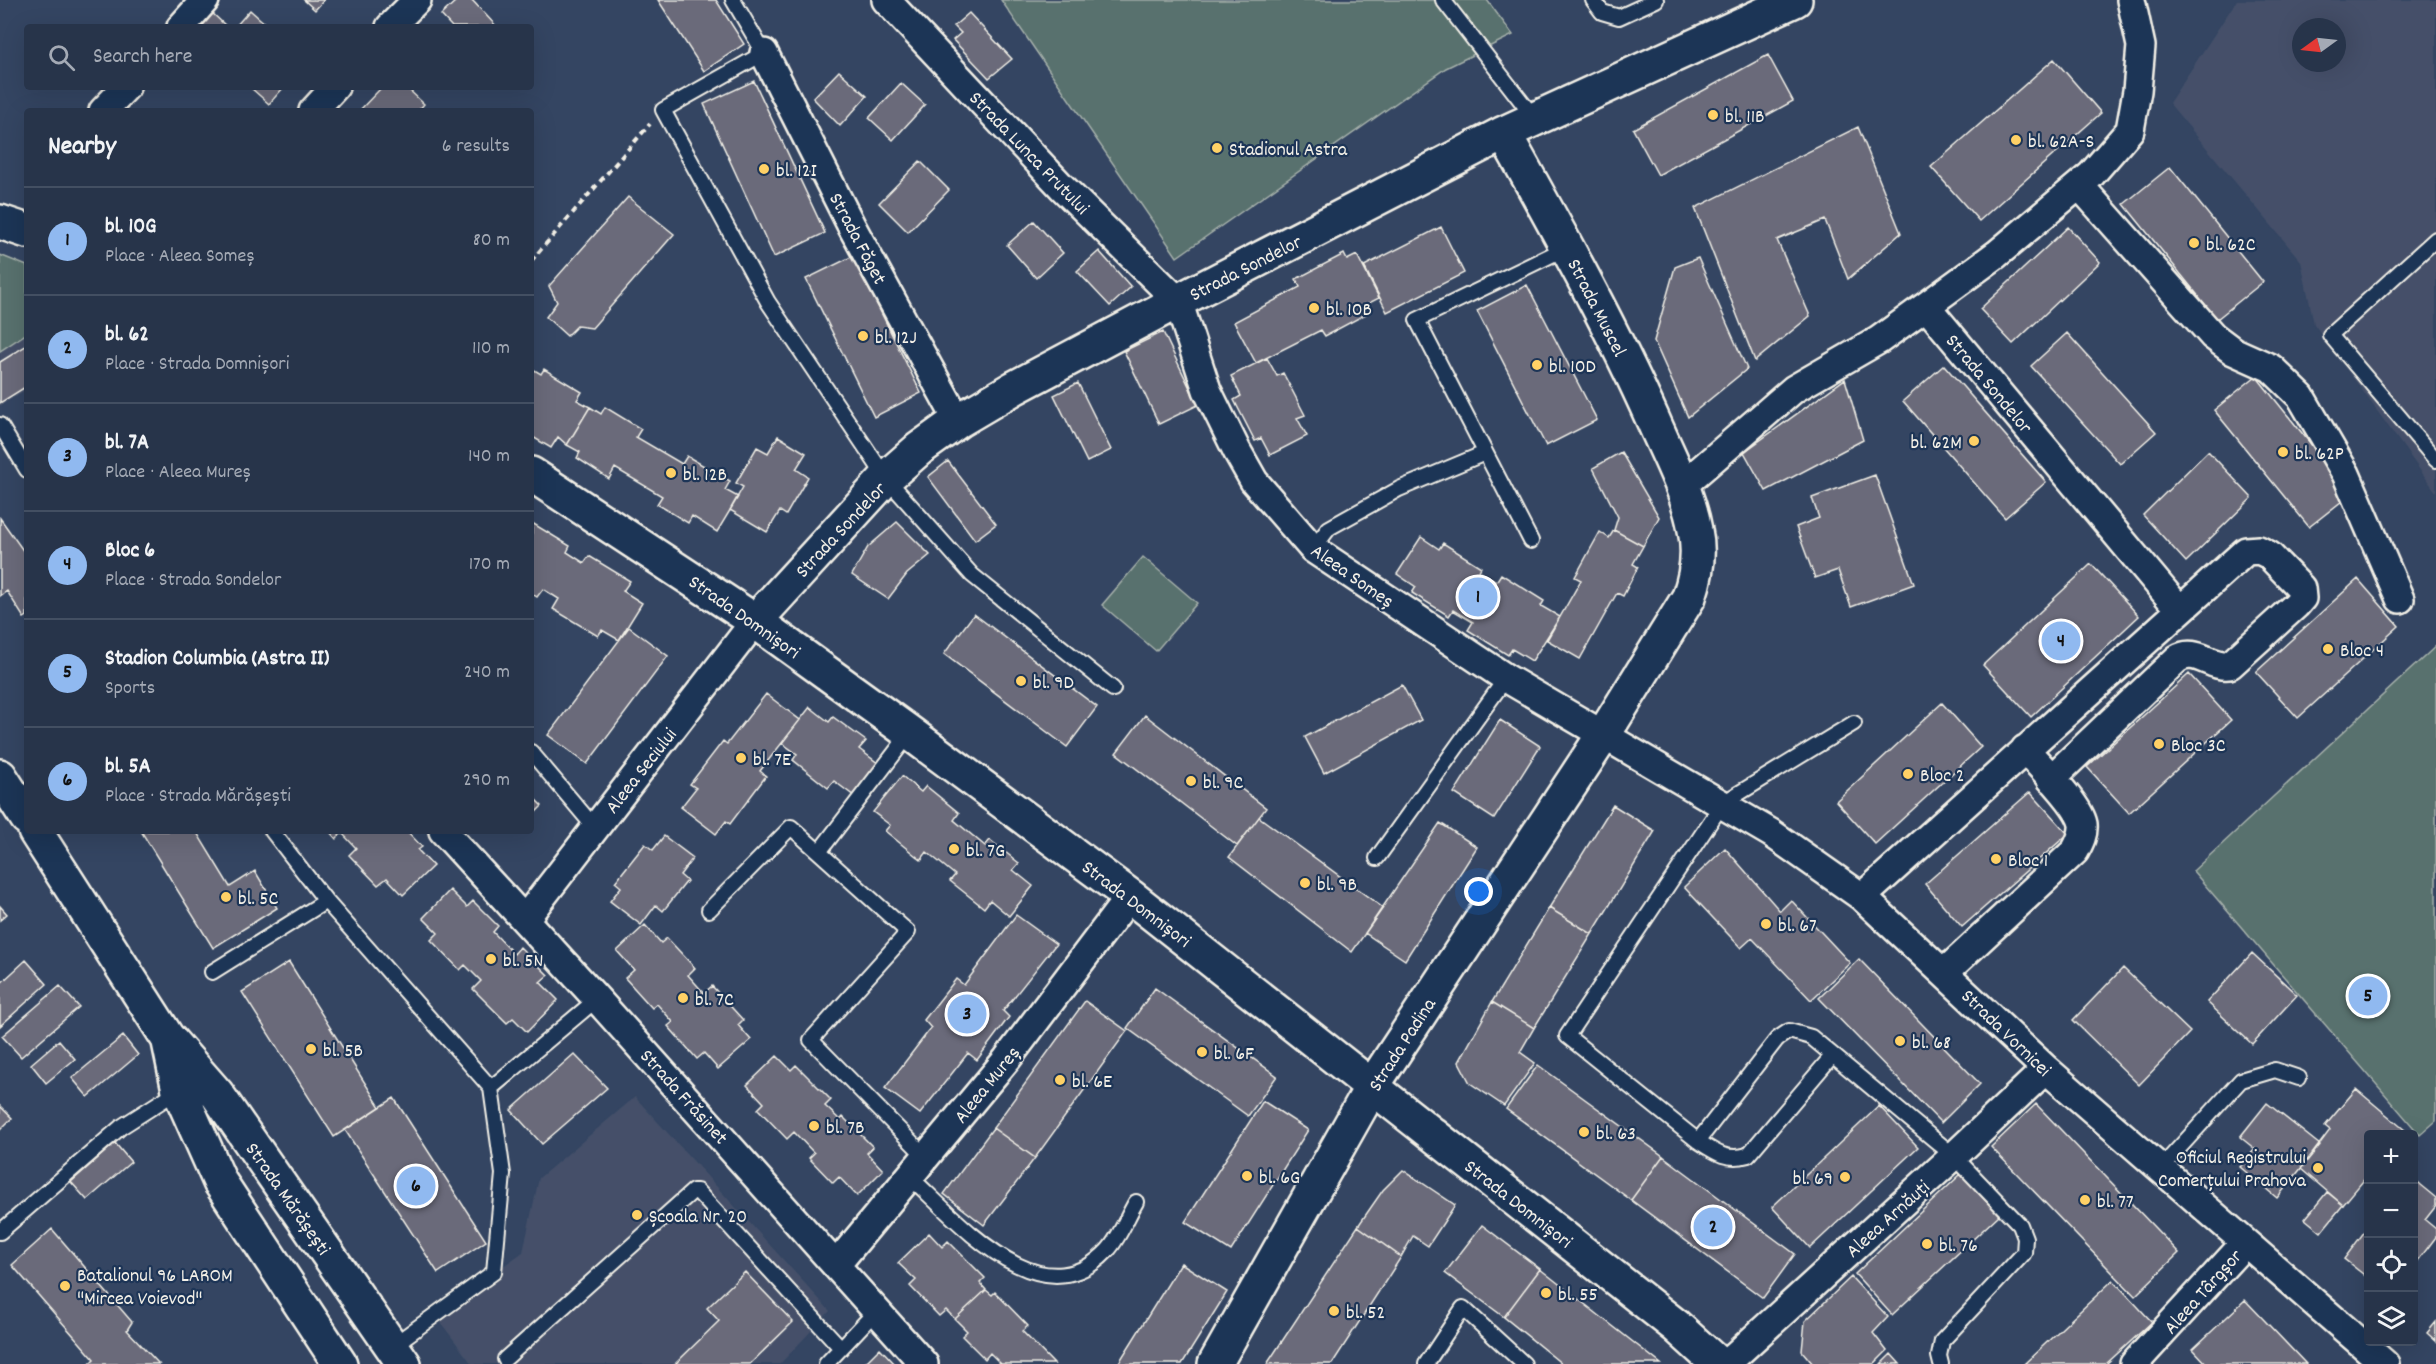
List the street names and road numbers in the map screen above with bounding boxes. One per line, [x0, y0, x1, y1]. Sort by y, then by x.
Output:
street label: Strada Lunca Prutului [961, 86, 1095, 223]
street label: Strada Făget [820, 189, 892, 290]
street label: Strada Sondelor [1185, 229, 1308, 310]
street label: Strada Muscel [1559, 254, 1632, 362]
street label: Strada Sondelor [1938, 329, 2038, 441]
street label: Strada Sondelor [790, 476, 895, 585]
street label: Aleea Someș [1304, 538, 1399, 616]
street label: Strada Domnișori [682, 570, 805, 668]
street label: Aleea Seciului [600, 723, 685, 821]
street label: Strada Domnișori [1075, 855, 1196, 956]
street label: Strada Vornicei [1954, 984, 2056, 1085]
street label: Strada Padina [1363, 993, 1445, 1098]
street label: Aleea Mureș [948, 1041, 1028, 1131]
street label: Strada Frăsinet [632, 1044, 733, 1152]
street label: Strada Mărășești [237, 1138, 336, 1262]
street label: Strada Domnișori [1457, 1154, 1577, 1257]
street label: Aleea Arnăuți [1841, 1175, 1937, 1266]
street label: Aleea Târgșor [2158, 1244, 2251, 1342]

